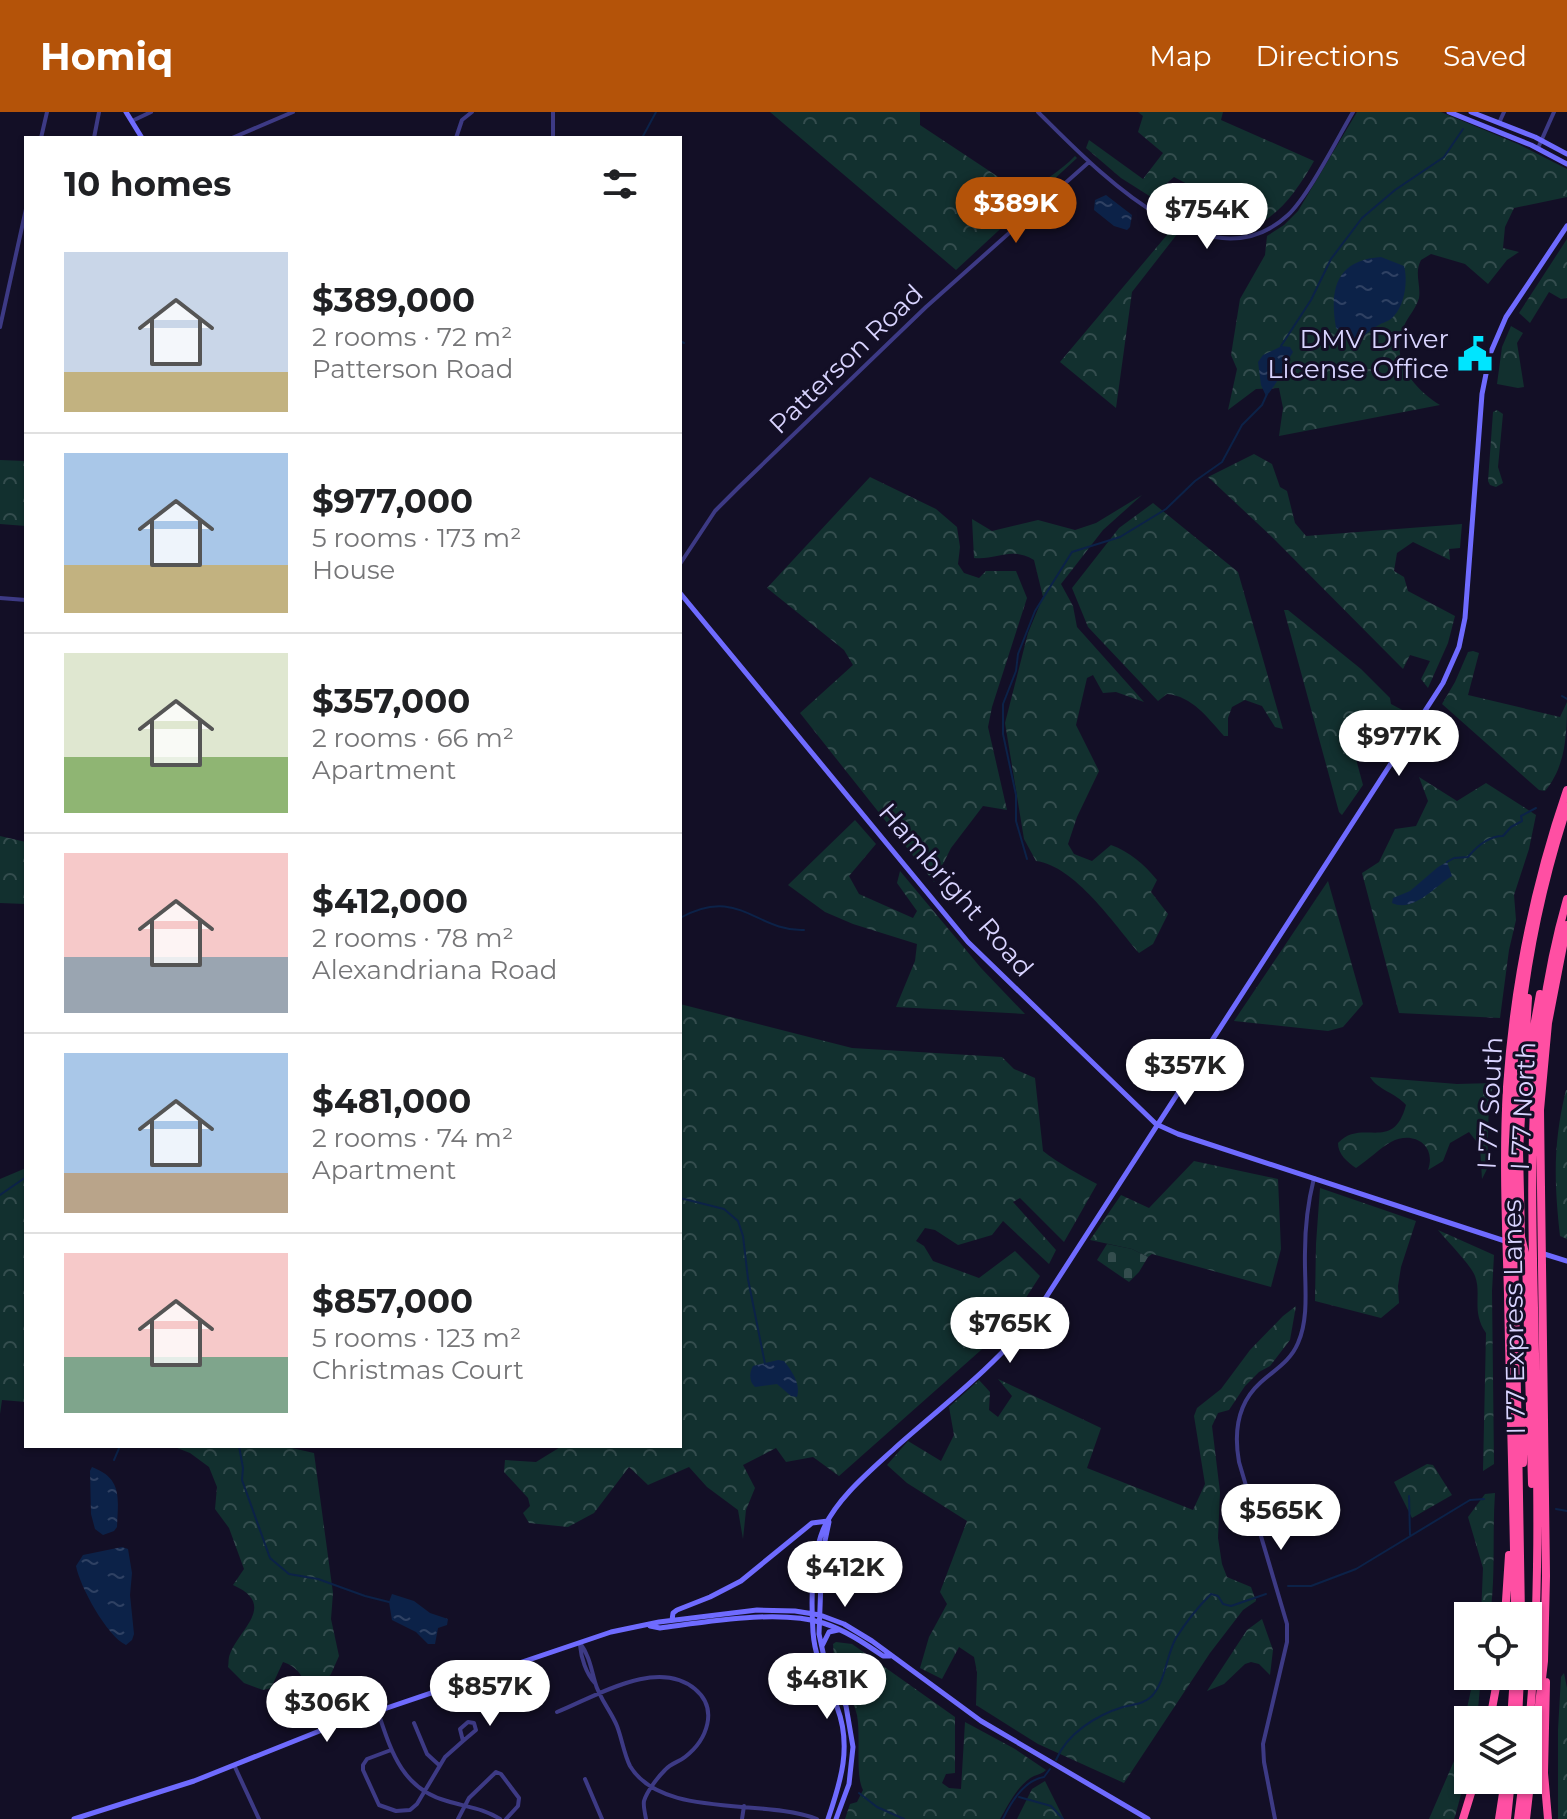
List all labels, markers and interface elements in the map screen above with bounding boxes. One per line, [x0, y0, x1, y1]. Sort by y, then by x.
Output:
text: Homiq [40, 33, 173, 80]
text: Map [1149, 39, 1211, 73]
text: Directions [1255, 39, 1399, 73]
text: Saved [1443, 39, 1527, 73]
icon: filters [598, 162, 642, 206]
text: 10 homes [64, 163, 231, 205]
pin: $389K [960, 177, 1072, 245]
pin: $754K [1151, 183, 1263, 251]
text: $389K [974, 187, 1058, 219]
text: $754K [1165, 193, 1249, 225]
street label: Patterson Road [762, 278, 930, 440]
text: $389,000 [312, 279, 475, 321]
icon: home [128, 284, 224, 380]
text: 2 rooms · 72 m² [312, 321, 512, 353]
place label: DMV Driver License Office [1267, 323, 1449, 385]
public building icon: DMV Driver License Office [1456, 335, 1494, 373]
text: Patterson Road [312, 353, 513, 385]
text: $977,000 [312, 480, 473, 522]
icon: home [128, 485, 224, 581]
text: 5 rooms · 173 m² [312, 522, 521, 554]
text: House [312, 554, 395, 586]
text: $357,000 [312, 680, 470, 722]
icon: home [128, 685, 224, 781]
pin: $977K [1343, 710, 1455, 778]
text: $977K [1357, 720, 1441, 752]
text: 2 rooms · 66 m² [312, 722, 514, 754]
text: Apartment [312, 754, 456, 786]
street label: Hambright Road [872, 797, 1040, 983]
text: $412,000 [312, 880, 468, 922]
icon: home [128, 885, 224, 981]
text: 2 rooms · 78 m² [312, 922, 514, 954]
text: Alexandriana Road [312, 954, 557, 986]
street label: I-77 South [1471, 1036, 1509, 1170]
pin: $357K [1129, 1039, 1241, 1107]
street label: I 77 North [1504, 1041, 1542, 1171]
text: $357K [1144, 1049, 1226, 1081]
text: $481,000 [312, 1080, 471, 1122]
icon: home [128, 1085, 224, 1181]
text: 2 rooms · 74 m² [312, 1122, 513, 1154]
text: Apartment [312, 1154, 456, 1186]
street label: I 77 Express Lanes [1496, 1199, 1532, 1435]
text: $857,000 [312, 1280, 473, 1322]
icon: home [128, 1285, 224, 1381]
pin: $765K [954, 1297, 1066, 1365]
text: $765K [968, 1307, 1052, 1339]
text: 5 rooms · 123 m² [312, 1322, 521, 1354]
text: Christmas Court [312, 1354, 524, 1386]
pin: $565K [1225, 1484, 1337, 1552]
text: $565K [1239, 1494, 1323, 1526]
pin: $412K [789, 1541, 901, 1609]
text: $412K [806, 1551, 884, 1583]
map controls [1454, 1602, 1542, 1794]
button: locate [1454, 1602, 1542, 1690]
pin: $481K [771, 1653, 883, 1721]
pin: $857K [434, 1660, 546, 1728]
text: $481K [786, 1663, 868, 1695]
text: $857K [448, 1670, 532, 1702]
pin: $306K [271, 1676, 383, 1744]
text: $306K [284, 1686, 370, 1718]
button: layers [1454, 1706, 1542, 1794]

